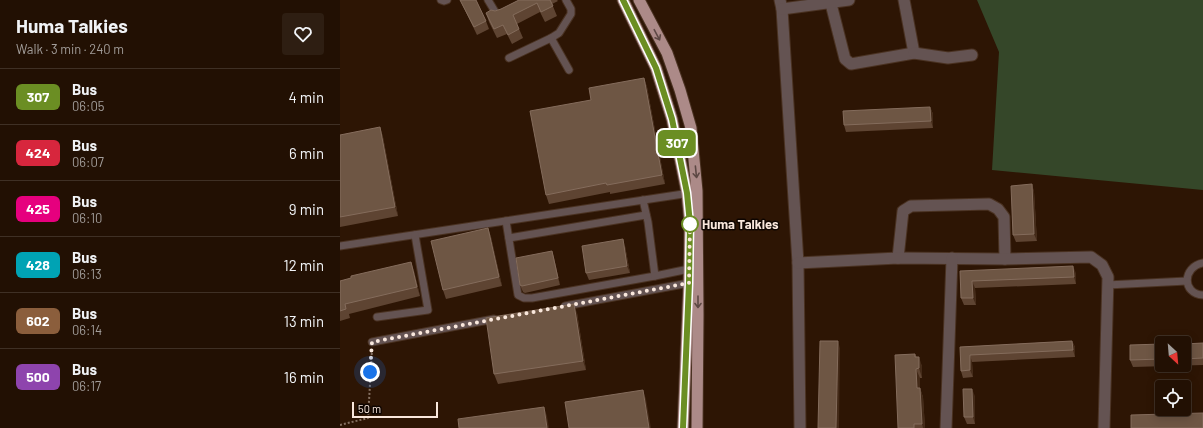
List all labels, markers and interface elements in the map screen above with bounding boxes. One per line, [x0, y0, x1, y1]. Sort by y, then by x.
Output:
button: heart [282, 13, 324, 55]
text: Huma Talkies [16, 14, 128, 37]
one-way arrow [654, 28, 661, 40]
text: Walk · 3 min · 240 m [16, 41, 124, 57]
text: Bus [72, 80, 97, 98]
text: 307 [27, 88, 49, 105]
text: 4 min [288, 88, 324, 106]
text: 06:05 [72, 98, 104, 114]
line badge: 307 [654, 130, 700, 156]
text: 307 [666, 134, 688, 151]
text: Bus [72, 136, 97, 154]
text: 424 [26, 144, 50, 161]
text: 6 min [289, 144, 324, 162]
text: 06:07 [72, 154, 104, 170]
one-way arrow [692, 165, 699, 178]
text: Bus [72, 192, 97, 210]
text: 425 [26, 200, 50, 217]
text: 9 min [289, 200, 324, 218]
text: 06:10 [72, 210, 102, 226]
marker: Huma Talkies [681, 215, 699, 233]
place label: Huma Talkies [702, 216, 779, 232]
text: Bus [72, 248, 97, 266]
text: 428 [26, 256, 50, 273]
text: 12 min [283, 256, 324, 274]
text: 06:13 [72, 266, 102, 282]
one-way arrow [694, 295, 702, 308]
text: Bus [72, 304, 97, 322]
text: 602 [26, 312, 50, 329]
text: 13 min [284, 312, 324, 330]
text: 06:14 [72, 322, 102, 338]
north arrow [1155, 336, 1191, 372]
map controls [1155, 336, 1191, 416]
text: Bus [72, 360, 97, 378]
your location [360, 362, 380, 382]
text: 500 [26, 368, 50, 385]
text: 16 min [284, 368, 324, 386]
text: 06:17 [72, 378, 101, 394]
button: locate [1155, 380, 1191, 416]
scale bar [352, 400, 438, 419]
text: 50 m [358, 402, 381, 415]

